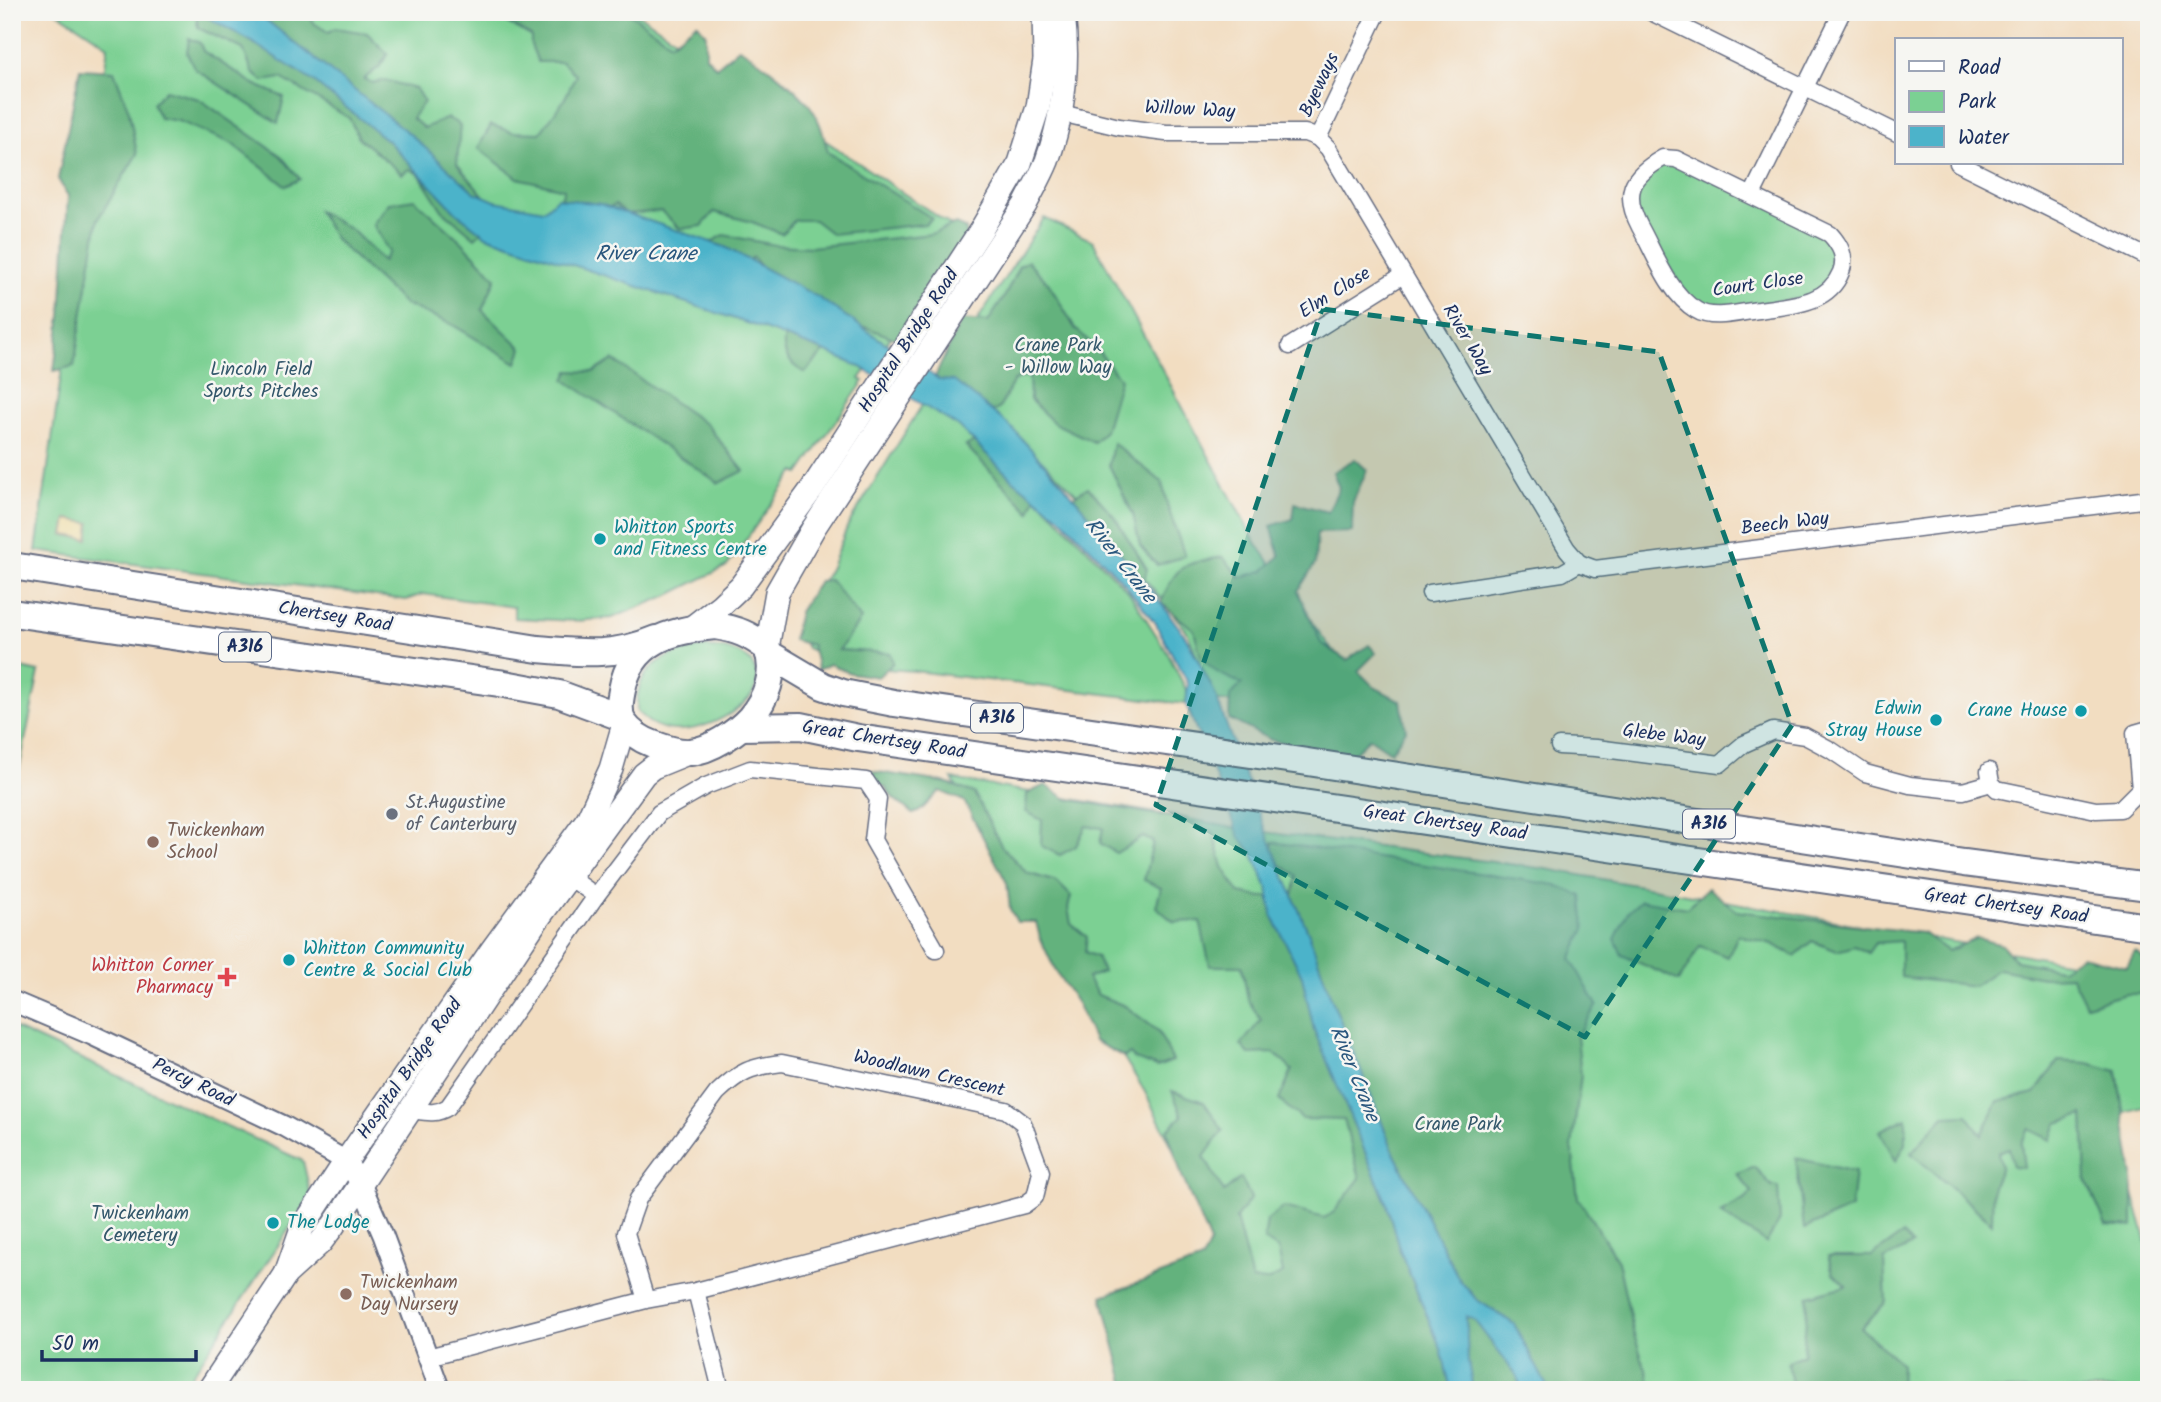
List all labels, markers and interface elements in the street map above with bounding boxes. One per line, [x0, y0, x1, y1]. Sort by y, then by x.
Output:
legend [1895, 38, 2122, 164]
street label: Byeways [1292, 48, 1348, 122]
text: Road [1958, 52, 2001, 85]
text: Park [1958, 86, 1996, 119]
street label: Willow Way [1144, 93, 1237, 127]
text: Water [1958, 122, 2010, 155]
water label: River Crane [596, 238, 699, 271]
street label: Elm Close [1293, 259, 1377, 327]
street label: Hospital Bridge Road [851, 262, 967, 419]
street label: Court Close [1711, 264, 1806, 306]
street label: River Way [1434, 299, 1501, 382]
park label: Crane Park - Willow Way [1005, 331, 1112, 383]
park label: Lincoln Field Sports Pitches [204, 355, 318, 407]
street label: Beech Way [1739, 504, 1832, 544]
water label: River Crane [1076, 511, 1166, 613]
place label: Whitton Sports and Fitness Centre [614, 513, 767, 565]
marker: Whitton Sports and Fitness Centre [592, 531, 608, 547]
street label: Chertsey Road [276, 593, 395, 641]
road number: A316 [219, 632, 271, 662]
place label: Edwin Stray House [1826, 694, 1922, 746]
place label: Crane House [1967, 696, 2067, 726]
marker: Crane House [2073, 703, 2089, 719]
road number: A316 [971, 704, 1023, 732]
street label: Great Chertsey Road [800, 712, 969, 768]
marker: Edwin Stray House [1928, 712, 1944, 728]
street label: Glebe Way [1621, 716, 1708, 756]
place label: St.Augustine of Canterbury [406, 788, 517, 840]
street label: Great Chertsey Road [1361, 797, 1529, 849]
marker: St.Augustine of Canterbury [384, 806, 400, 822]
road number: A316 [1683, 810, 1735, 838]
place label: Twickenham School [167, 816, 265, 868]
marker: Twickenham School [145, 834, 161, 850]
street label: Great Chertsey Road [1922, 880, 2090, 932]
place label: Whitton Community Centre & Social Club [303, 934, 472, 986]
place label: Whitton Corner Pharmacy [91, 951, 215, 1003]
marker: Whitton Community Centre & Social Club [281, 952, 297, 968]
marker: Whitton Corner Pharmacy [219, 969, 235, 985]
street label: Hospital Bridge Road [350, 991, 471, 1146]
water label: River Crane [1320, 1021, 1389, 1129]
street label: Woodlawn Crescent [850, 1042, 1008, 1106]
street label: Percy Road [147, 1050, 240, 1116]
park label: Crane Park [1414, 1110, 1502, 1140]
park label: Twickenham Cemetery [91, 1199, 189, 1251]
place label: The Lodge [287, 1208, 370, 1238]
marker: The Lodge [265, 1215, 281, 1231]
place label: Twickenham Day Nursery [360, 1268, 459, 1320]
marker: Twickenham Day Nursery [338, 1286, 354, 1302]
scale bar [42, 1318, 196, 1362]
text: 50 m [52, 1328, 99, 1361]

